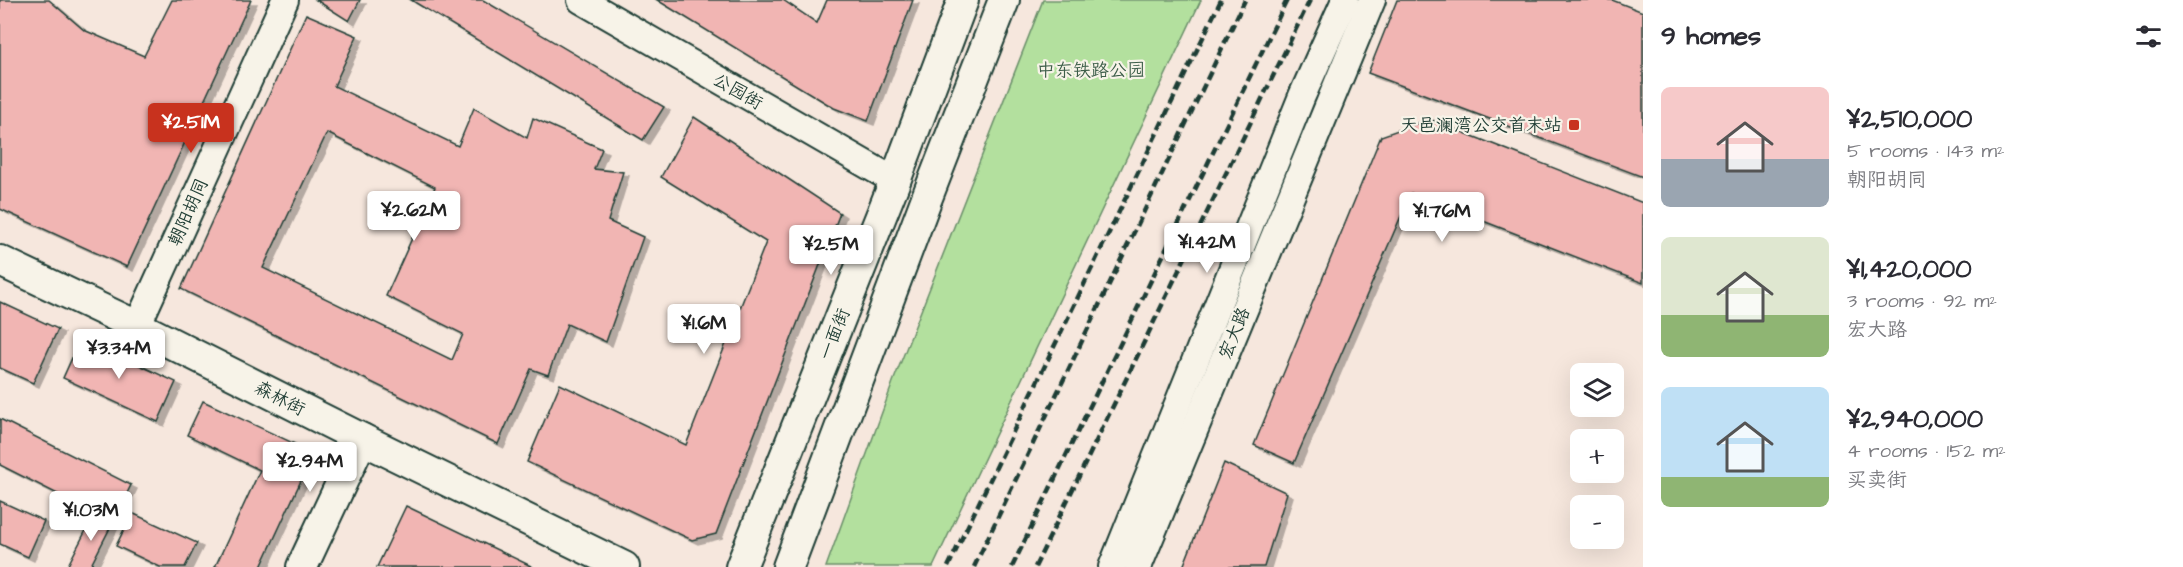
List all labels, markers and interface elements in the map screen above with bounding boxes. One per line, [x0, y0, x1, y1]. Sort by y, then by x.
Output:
text: 9 homes [1661, 18, 1761, 54]
icon: filters [2132, 20, 2165, 53]
park label: 中东铁路公园 [1037, 58, 1145, 83]
street label: 公园街 [708, 67, 767, 116]
text: ¥2,510,000 [1847, 101, 1972, 137]
pin: ¥2.51M [142, 103, 240, 154]
text: ¥2.51M [162, 108, 220, 136]
icon: home [1709, 111, 1781, 183]
place label: 天邑澜湾公交首末站 [1400, 113, 1562, 138]
marker: 天邑澜湾公交首末站 [1567, 118, 1581, 132]
text: 5 rooms · 143 m² [1847, 137, 2005, 165]
text: 朝阳胡同 [1847, 166, 1927, 194]
street label: 朝阳胡同 [162, 174, 215, 250]
pin: ¥2.62M [365, 191, 463, 242]
pin: ¥1.76M [1393, 192, 1491, 243]
text: ¥2.62M [381, 196, 447, 224]
text: ¥1.76M [1413, 197, 1471, 225]
pin: ¥1.42M [1158, 223, 1256, 274]
pin: ¥2.5M [789, 225, 873, 276]
text: ¥1.42M [1178, 228, 1236, 256]
text: ¥2.5M [803, 230, 859, 258]
text: ¥1,420,000 [1847, 251, 1972, 287]
icon: home [1709, 261, 1781, 333]
text: 3 rooms · 92 m² [1847, 287, 1997, 315]
street label: 宏大路 [1213, 303, 1256, 363]
pin: ¥1.6M [662, 304, 746, 355]
street label: 一面街 [813, 304, 856, 364]
text: ¥1.6M [681, 309, 727, 337]
text: 宏大路 [1847, 316, 1907, 344]
pin: ¥3.34M [70, 329, 168, 380]
text: ¥3.34M [87, 334, 151, 362]
map controls [1570, 363, 1624, 549]
button: layers [1570, 363, 1624, 417]
street label: 森林街 [250, 375, 310, 422]
text: ¥2,940,000 [1847, 401, 1983, 437]
icon: home [1709, 411, 1781, 483]
button: + [1570, 429, 1624, 483]
text: 4 rooms · 152 m² [1847, 437, 2006, 465]
pin: ¥2.94M [261, 442, 359, 493]
text: ¥2.94M [277, 447, 343, 475]
text: 买卖街 [1847, 466, 1907, 494]
pin: ¥1.03M [42, 491, 140, 542]
button: − [1570, 495, 1624, 549]
text: ¥1.03M [63, 496, 119, 524]

